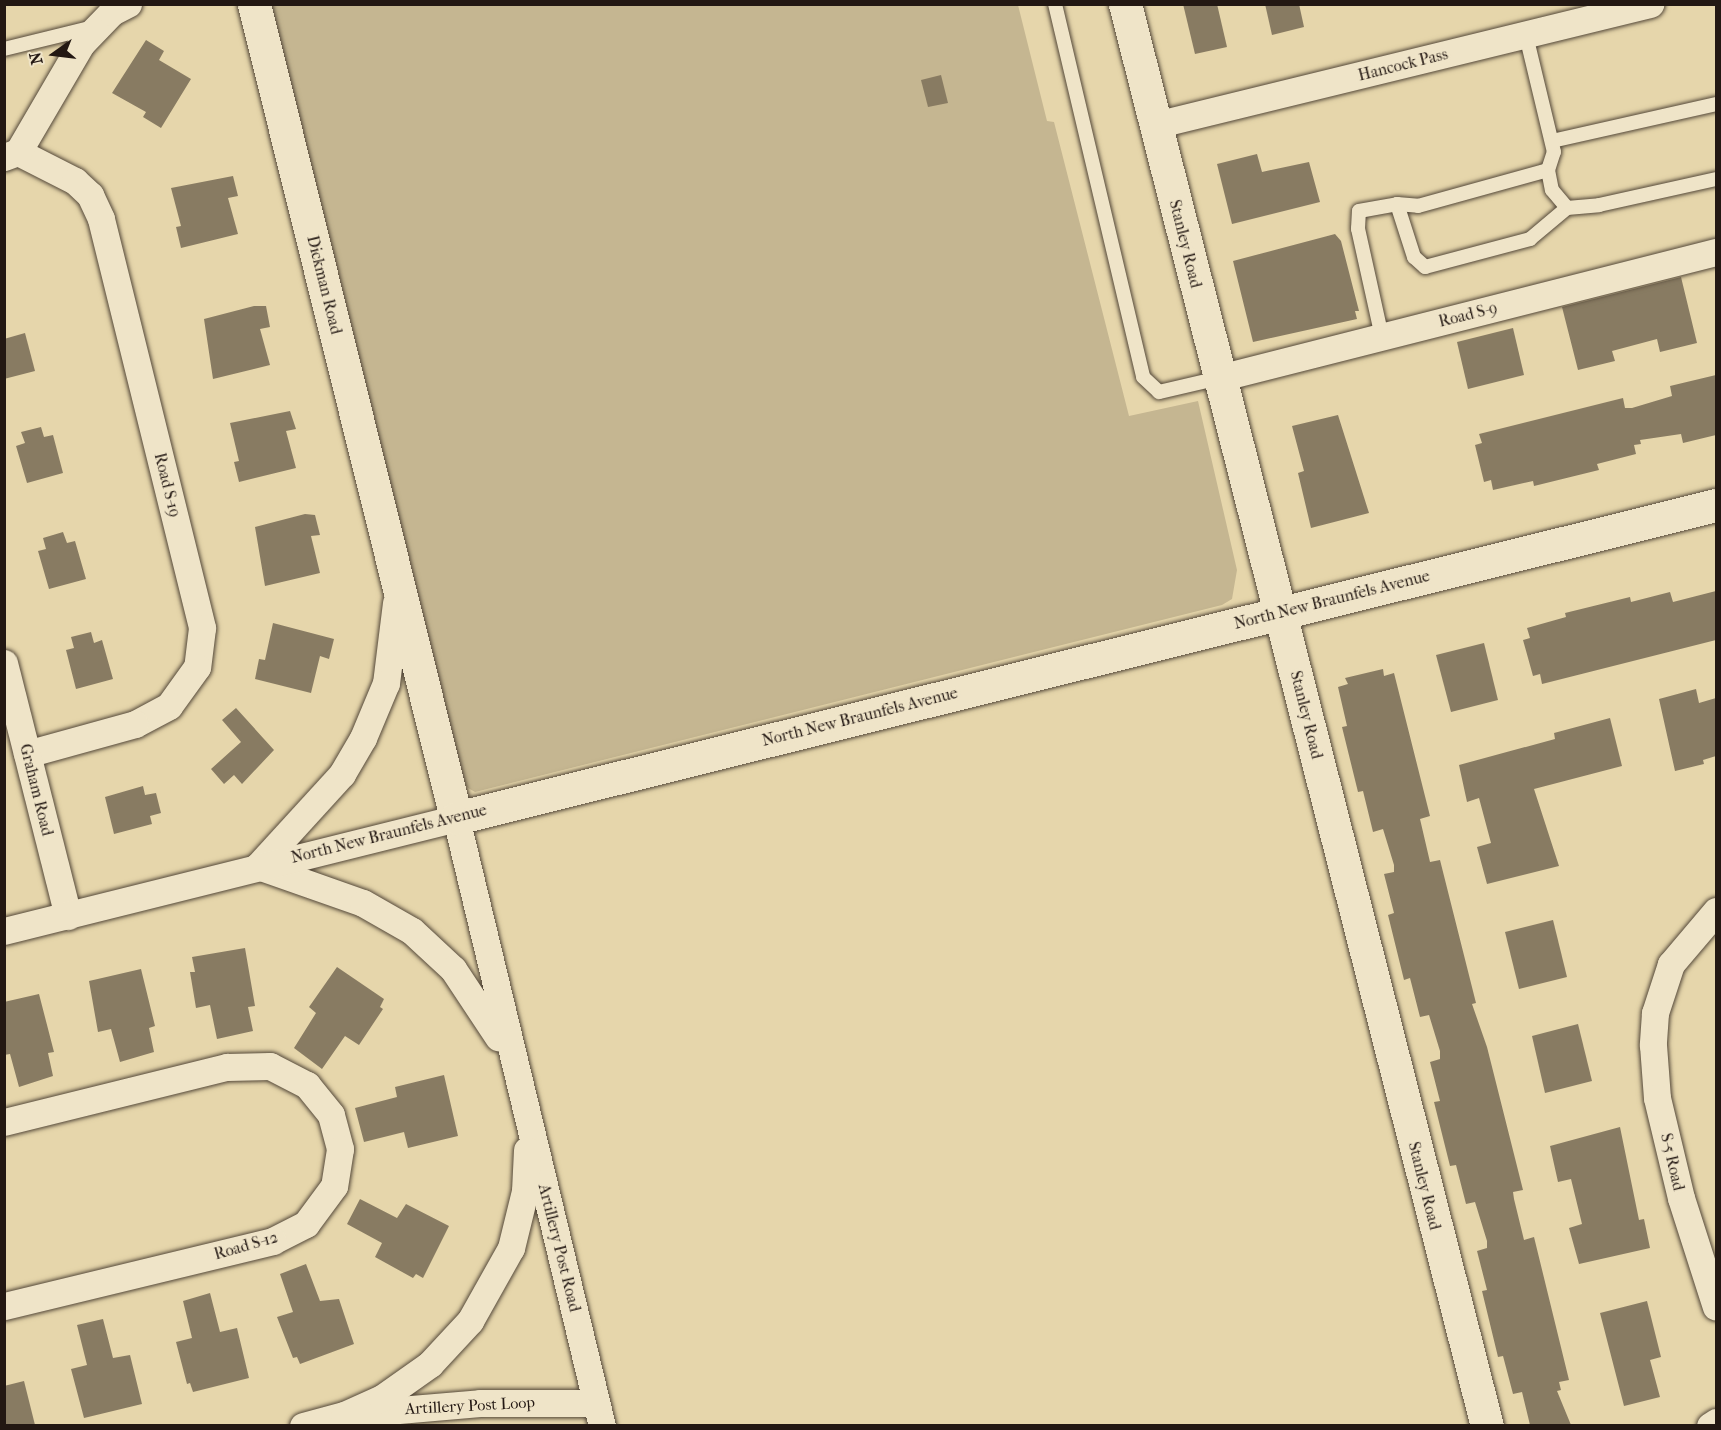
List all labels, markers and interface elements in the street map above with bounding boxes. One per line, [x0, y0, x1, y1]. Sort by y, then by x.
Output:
north arrow [24, 24, 84, 84]
street label: Hancock Pass [1356, 45, 1450, 85]
text: N [25, 50, 47, 67]
street label: Stanley Road [1165, 198, 1205, 290]
street label: Dickman Road [302, 234, 346, 336]
street label: Road S-9 [1437, 298, 1499, 332]
street label: Road S-19 [150, 451, 184, 519]
street label: North New Braunfels Avenue [1232, 566, 1432, 634]
street label: Stanley Road [1286, 669, 1326, 761]
street label: North New Braunfels Avenue [760, 683, 960, 751]
street label: Graham Road [15, 742, 57, 838]
street label: North New Braunfels Avenue [289, 800, 489, 868]
street label: S-5 Road [1656, 1131, 1688, 1193]
street label: Stanley Road [1404, 1140, 1444, 1232]
street label: Artillery Post Road [534, 1182, 584, 1314]
street label: Road S-12 [212, 1228, 280, 1264]
street label: Artillery Post Loop [404, 1393, 536, 1419]

